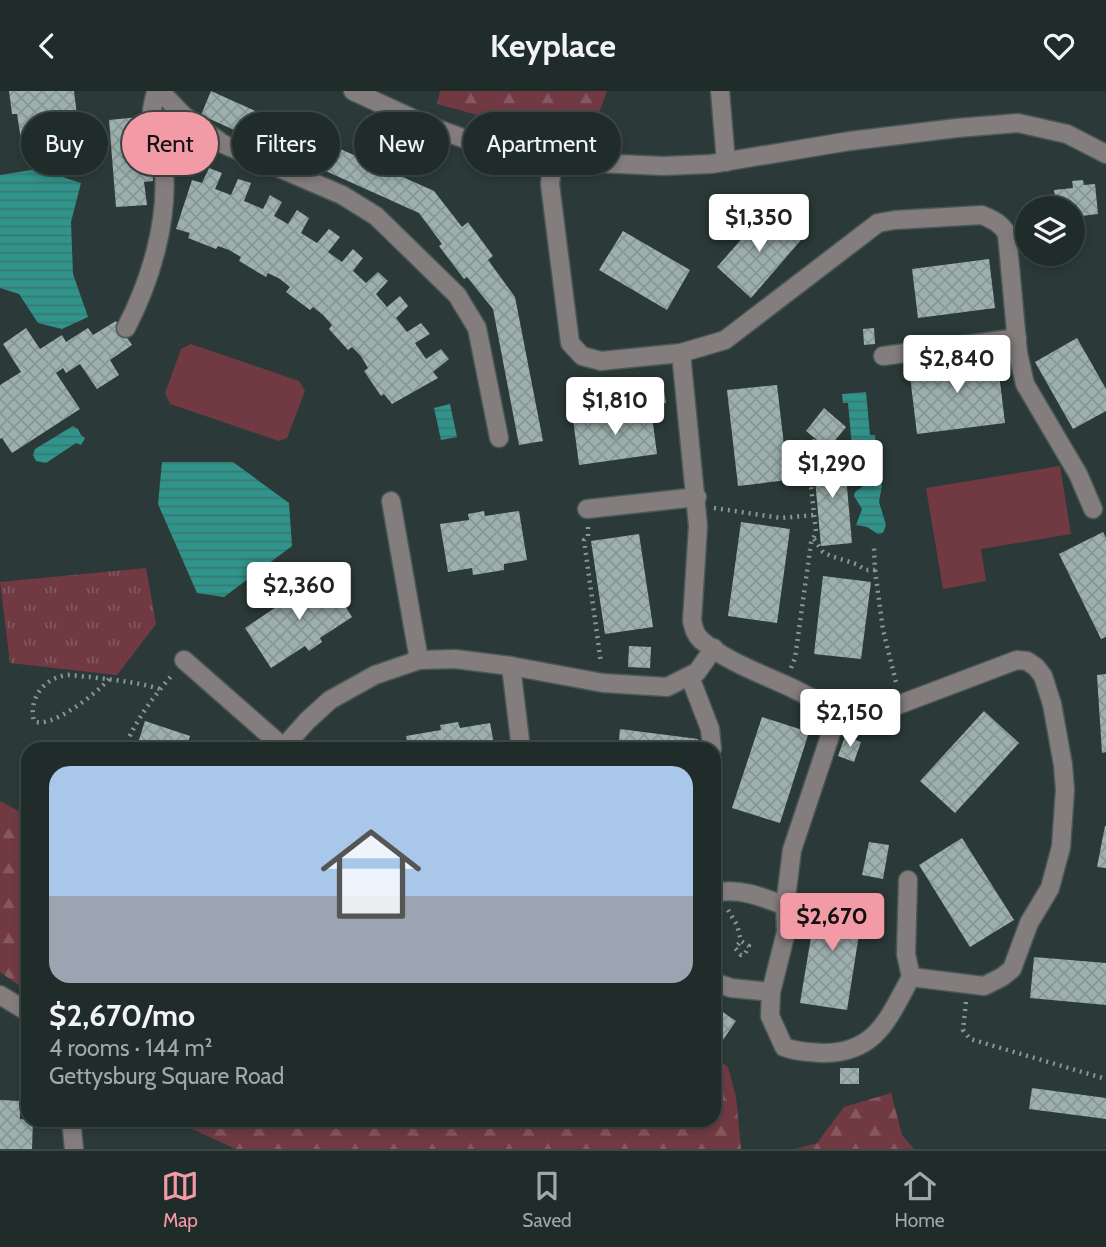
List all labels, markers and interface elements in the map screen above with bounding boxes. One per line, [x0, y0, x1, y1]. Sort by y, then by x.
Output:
text: Keyplace [490, 26, 616, 65]
icon: back [28, 27, 66, 65]
icon: heart [1040, 27, 1078, 65]
chip: Buy [21, 112, 108, 175]
chip: Rent [122, 112, 218, 175]
chip: Filters [232, 112, 340, 175]
chip: New [354, 112, 449, 175]
chip: Apartment [463, 112, 621, 175]
pin: $1,350 [702, 195, 816, 254]
map controls [1015, 196, 1085, 266]
button: layers [1015, 196, 1085, 266]
text: $1,350 [725, 203, 793, 231]
pin: $2,840 [900, 335, 1014, 395]
text: $2,840 [919, 344, 995, 372]
pin: $1,810 [558, 377, 672, 437]
text: $1,810 [582, 386, 648, 414]
pin: $1,290 [775, 441, 889, 500]
text: $1,290 [798, 449, 866, 477]
pin: $2,360 [242, 563, 356, 622]
text: $2,360 [263, 571, 335, 599]
pin: $2,150 [793, 689, 907, 749]
text: $2,150 [816, 698, 884, 726]
icon: home [308, 811, 434, 937]
pin: $2,670 [775, 893, 889, 953]
text: $2,670 [796, 902, 868, 930]
text: $2,670/mo [49, 997, 195, 1034]
text: 4 rooms · 144 m² [49, 1034, 212, 1062]
text: Gettysburg Square Road [49, 1062, 284, 1090]
tab: Map [161, 1167, 199, 1232]
tab: Saved [522, 1167, 572, 1232]
tab: Home [895, 1167, 945, 1232]

